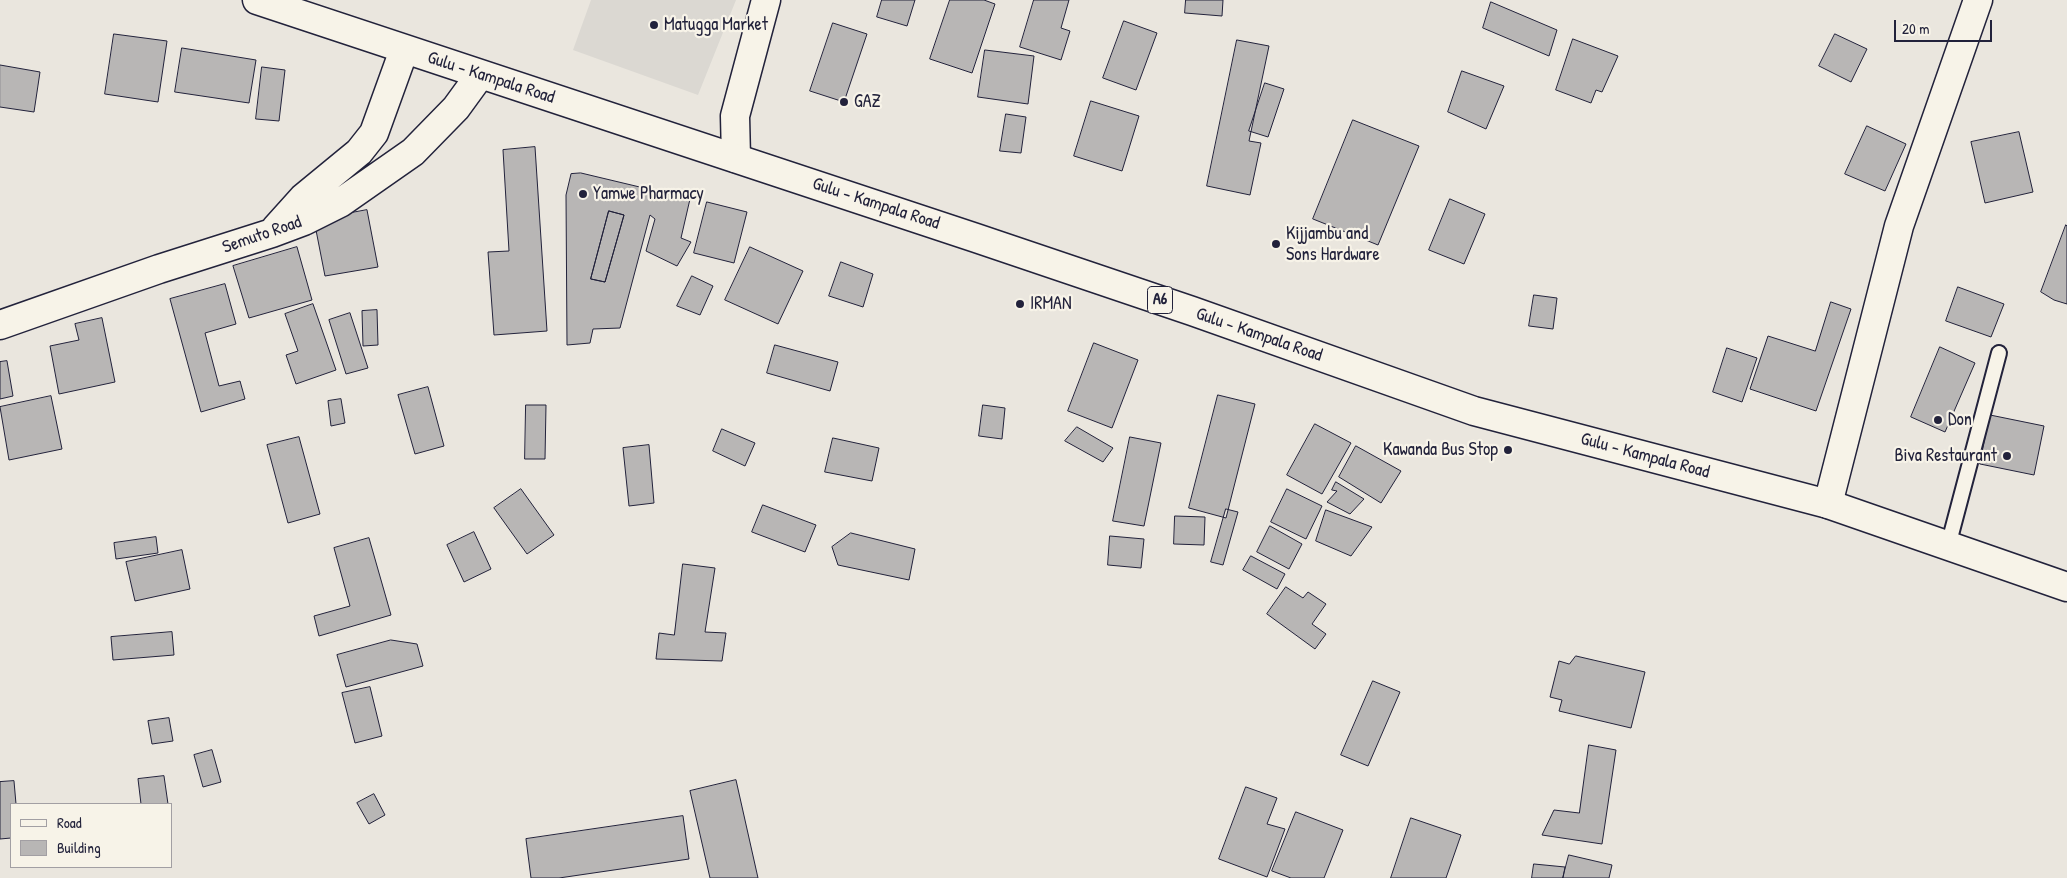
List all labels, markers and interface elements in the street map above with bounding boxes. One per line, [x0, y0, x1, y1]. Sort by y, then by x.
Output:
scale bar [1897, 10, 1994, 42]
place label: Matugga Market [664, 14, 768, 36]
text: 20 m [1902, 18, 1929, 39]
marker: Matugga Market [648, 19, 660, 31]
street label: Gulu - Kampala Road [425, 47, 557, 109]
place label: GAZ [854, 91, 881, 113]
marker: GAZ [838, 96, 850, 108]
street label: Gulu - Kampala Road [810, 173, 942, 235]
place label: Yamwe Pharmacy [593, 183, 704, 205]
marker: Yamwe Pharmacy [577, 188, 589, 200]
street label: Semuto Road [220, 211, 304, 259]
place label: Kijjambu and Sons Hardware [1286, 223, 1380, 266]
marker: Kijjambu and Sons Hardware [1270, 238, 1282, 250]
road number: A6 [1148, 286, 1172, 314]
place label: IRMAN [1030, 293, 1071, 315]
marker: IRMAN [1014, 298, 1026, 310]
street label: Gulu - Kampala Road [1193, 303, 1325, 367]
place label: Don [1948, 409, 1972, 431]
marker: Don [1932, 414, 1944, 426]
street label: Gulu - Kampala Road [1578, 428, 1712, 484]
place label: Kawanda Bus Stop [1383, 439, 1498, 461]
marker: Kawanda Bus Stop [1502, 444, 1514, 456]
place label: Biva Restaurant [1894, 445, 1997, 467]
marker: Biva Restaurant [2001, 450, 2013, 462]
legend [10, 803, 172, 868]
text: Road [57, 812, 82, 833]
text: Building [57, 837, 101, 858]

